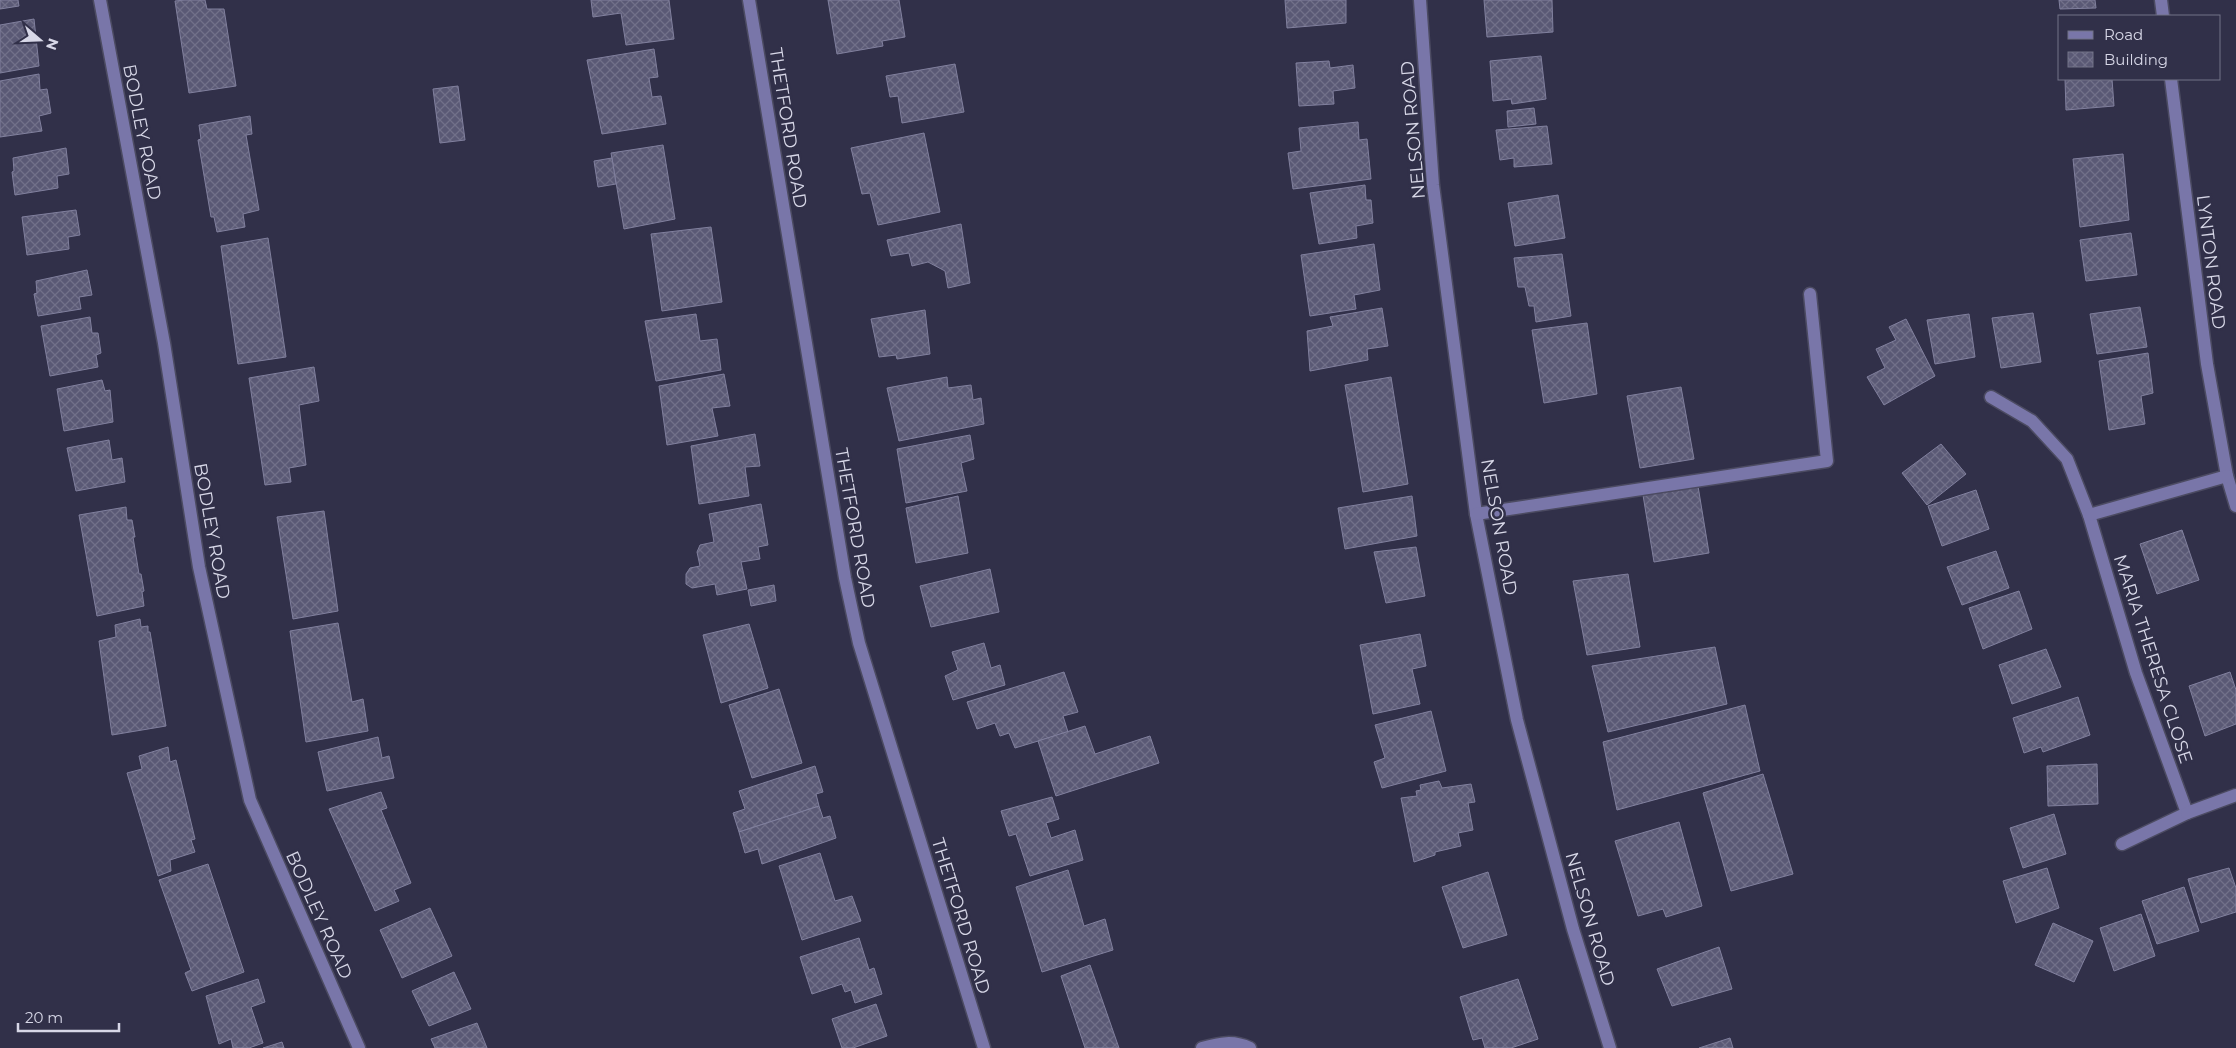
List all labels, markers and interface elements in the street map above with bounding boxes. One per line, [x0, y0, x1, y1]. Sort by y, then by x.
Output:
north arrow [15, 15, 65, 65]
legend [2058, 15, 2221, 80]
text: Road [2104, 25, 2143, 44]
text: N [42, 36, 63, 53]
street label: THETFORD ROAD [764, 46, 812, 210]
text: Building [2104, 50, 2168, 69]
street label: NELSON ROAD [1396, 60, 1430, 200]
street label: BODLEY ROAD [118, 62, 166, 202]
street label: LYNTON ROAD [2192, 193, 2230, 331]
street label: THETFORD ROAD [830, 446, 880, 610]
street label: NELSON ROAD [1476, 457, 1522, 597]
street label: BODLEY ROAD [189, 461, 235, 601]
street label: MARIA THERESA CLOSE [2109, 552, 2197, 766]
street label: THETFORD ROAD [927, 835, 995, 997]
street label: BODLEY ROAD [281, 848, 357, 982]
street label: NELSON ROAD [1560, 849, 1620, 989]
scale bar [18, 1000, 119, 1032]
text: 20 m [25, 1008, 63, 1027]

